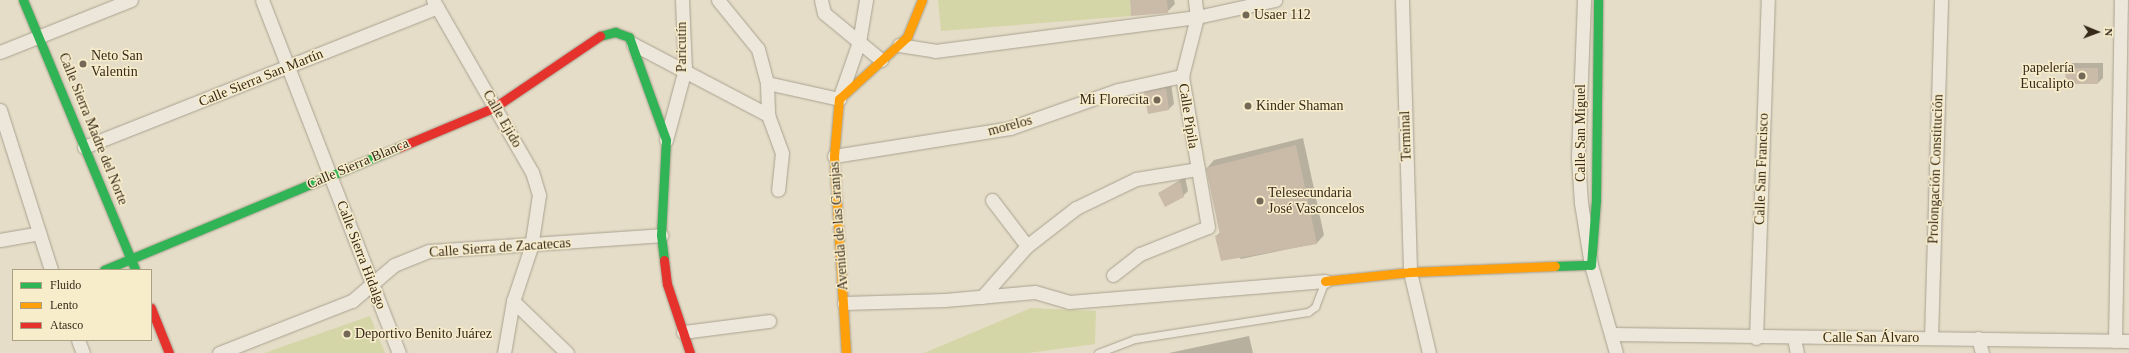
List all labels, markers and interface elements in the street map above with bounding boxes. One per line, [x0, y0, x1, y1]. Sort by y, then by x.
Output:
place label: Usaer 112 [1254, 7, 1311, 23]
marker: Usaer 112 [1241, 10, 1251, 20]
north arrow [2077, 12, 2117, 52]
street label: Paricutín [674, 22, 690, 72]
text: N [2103, 28, 2115, 36]
street label: Calle Sierra San Martín [196, 45, 326, 111]
place label: Neto San Valentin [91, 48, 143, 80]
street label: Calle Sierra Madre del Norte [55, 51, 131, 207]
marker: Neto San Valentin [78, 59, 88, 69]
place label: papelería Eucalipto [2020, 60, 2074, 92]
marker: papelería Eucalipto [2077, 71, 2087, 81]
street label: Calle Pípila [1175, 82, 1201, 150]
street label: Calle San Miguel [1573, 84, 1589, 182]
street label: Calle Ejido [479, 87, 525, 151]
place label: Mi Florecita [1079, 92, 1149, 108]
street label: Prolongación Constitución [1925, 94, 1947, 244]
marker: Mi Florecita [1152, 95, 1162, 105]
place label: Kinder Shaman [1256, 98, 1343, 114]
marker: Kinder Shaman [1243, 101, 1253, 111]
street label: Terminal [1397, 111, 1415, 161]
street label: morelos [986, 112, 1034, 140]
street label: Calle San Francisco [1752, 113, 1772, 225]
street label: Calle Sierra Blanca [305, 135, 411, 193]
street label: Avenida de las Granjas [826, 161, 852, 291]
place label: Telesecundaria José Vasconcelos [1268, 185, 1365, 218]
marker: Telesecundaria José Vasconcelos [1255, 196, 1265, 206]
street label: Calle Sierra Hidalgo [333, 198, 389, 312]
street label: Calle Sierra de Zacatecas [429, 235, 571, 261]
legend [12, 269, 152, 341]
text: Fluido [50, 278, 81, 292]
text: Lento [50, 298, 78, 312]
text: Atasco [50, 318, 83, 332]
place label: Deportivo Benito Juárez [355, 326, 492, 342]
marker: Deportivo Benito Juárez [342, 329, 352, 339]
street label: Calle San Álvaro [1823, 330, 1919, 346]

